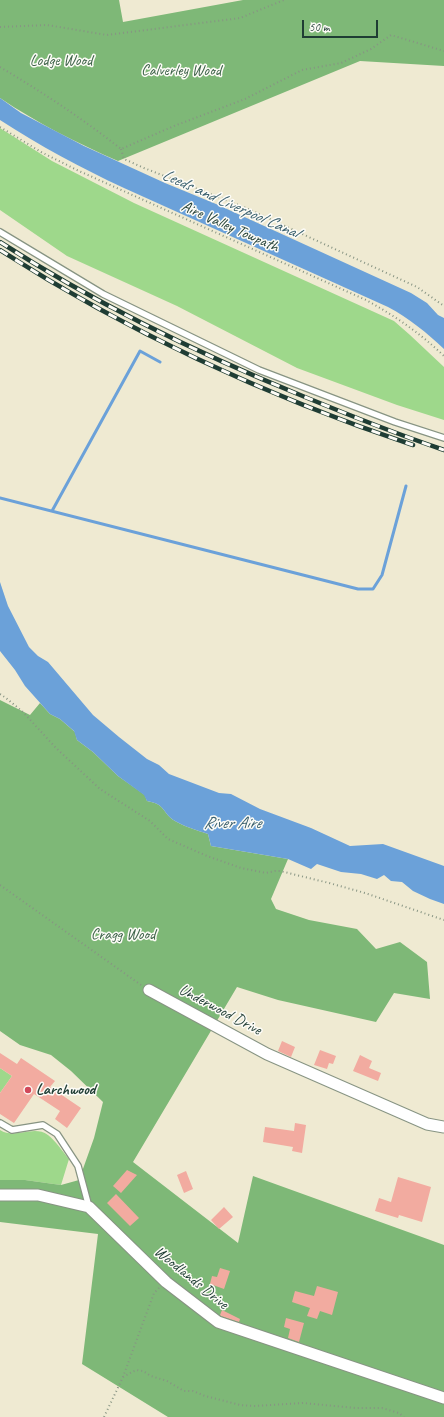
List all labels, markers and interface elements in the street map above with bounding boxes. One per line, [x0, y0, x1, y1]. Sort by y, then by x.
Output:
scale bar [304, 12, 380, 38]
text: 50 m [309, 19, 329, 35]
park label: Lodge Wood [30, 51, 92, 71]
park label: Calverley Wood [141, 61, 221, 81]
water label: Leeds and Liverpool Canal [159, 165, 301, 243]
street label: Aire Valley Towpath [178, 197, 282, 257]
water label: River Aire [203, 814, 261, 834]
park label: Cragg Wood [91, 925, 155, 945]
street label: Underwood Drive [175, 980, 265, 1040]
place label: Larchwood [36, 1080, 95, 1100]
marker: Larchwood [23, 1085, 33, 1095]
street label: Woodlands Drive [150, 1242, 232, 1314]

